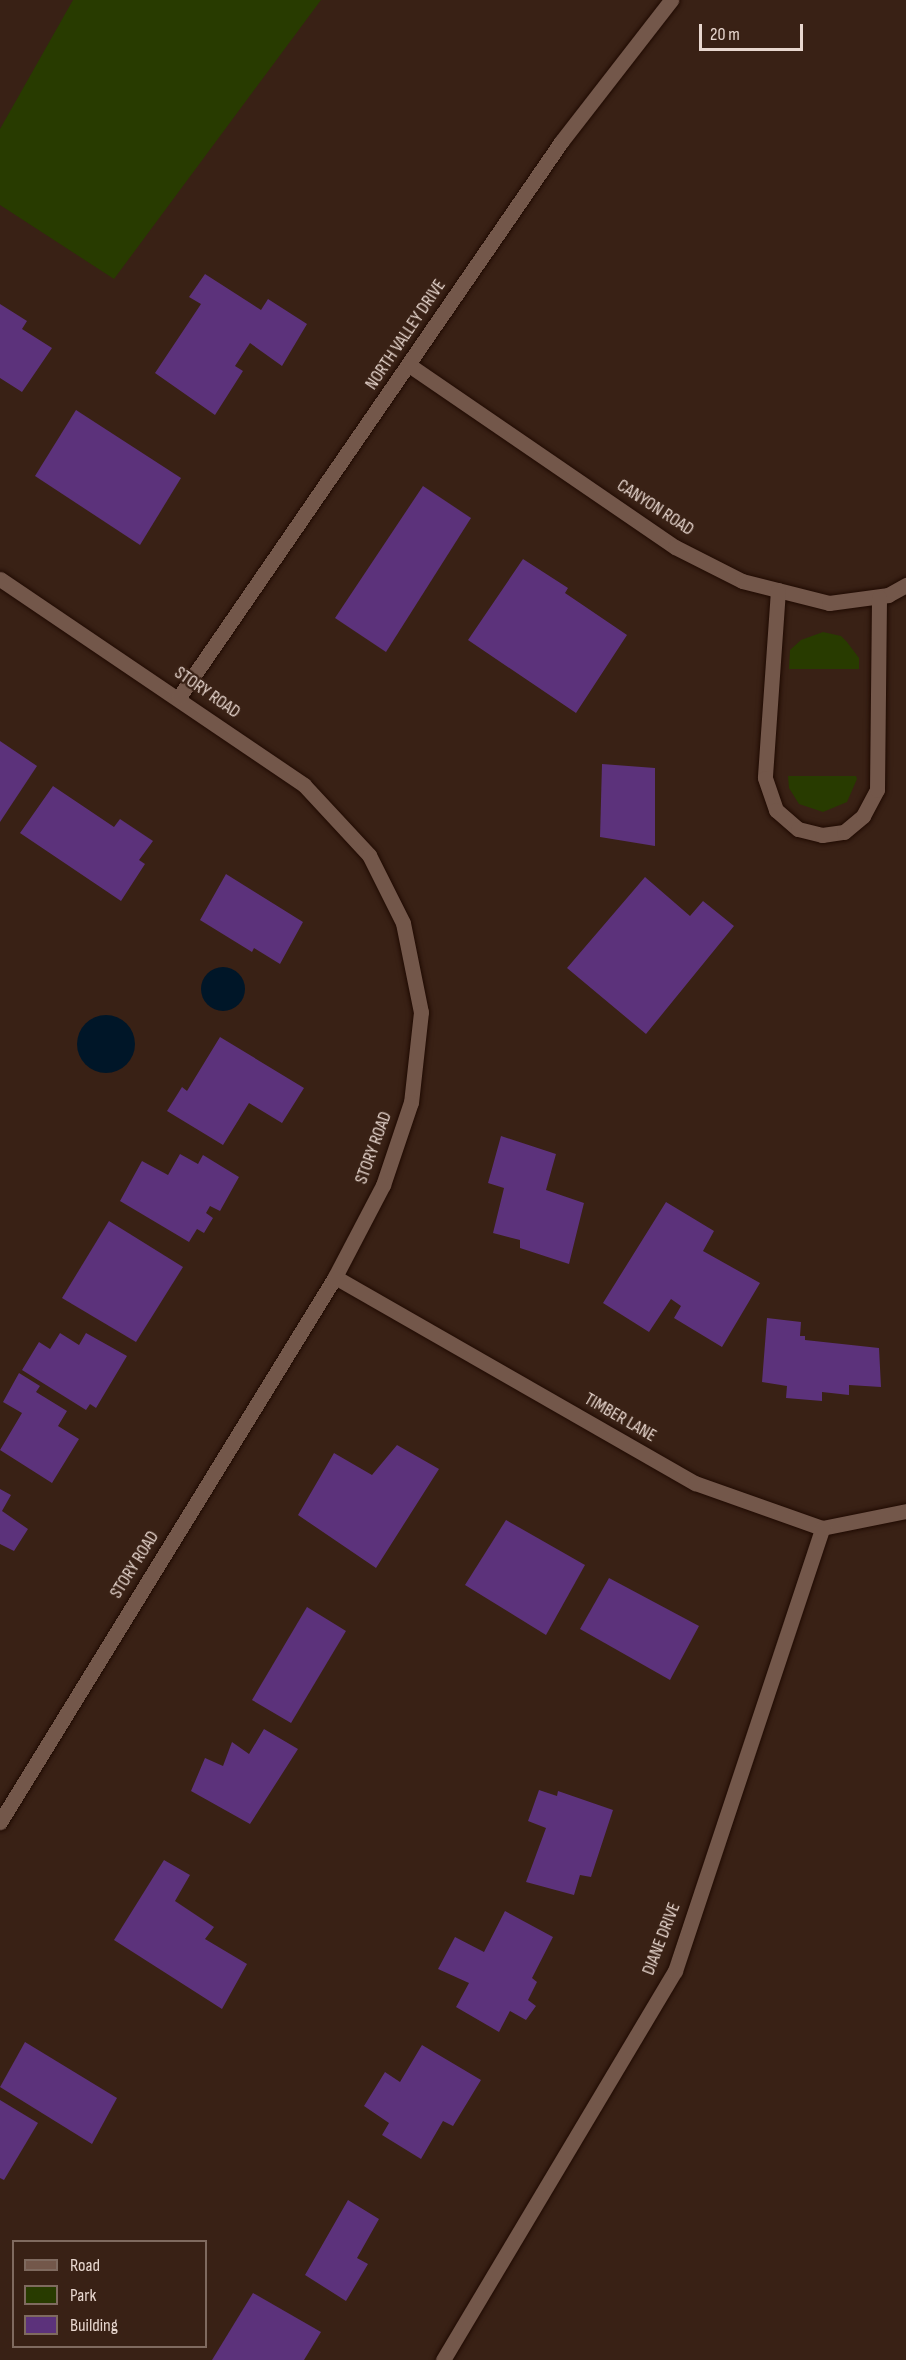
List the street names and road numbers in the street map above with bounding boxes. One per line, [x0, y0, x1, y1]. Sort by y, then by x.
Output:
street label: NORTH VALLEY DRIVE [361, 276, 451, 394]
street label: CANYON ROAD [613, 475, 697, 541]
street label: STORY ROAD [170, 663, 244, 723]
street label: STORY ROAD [351, 1109, 397, 1187]
street label: TIMBER LANE [580, 1389, 660, 1447]
street label: STORY ROAD [106, 1527, 164, 1603]
street label: DIANE DRIVE [638, 1900, 686, 1978]

